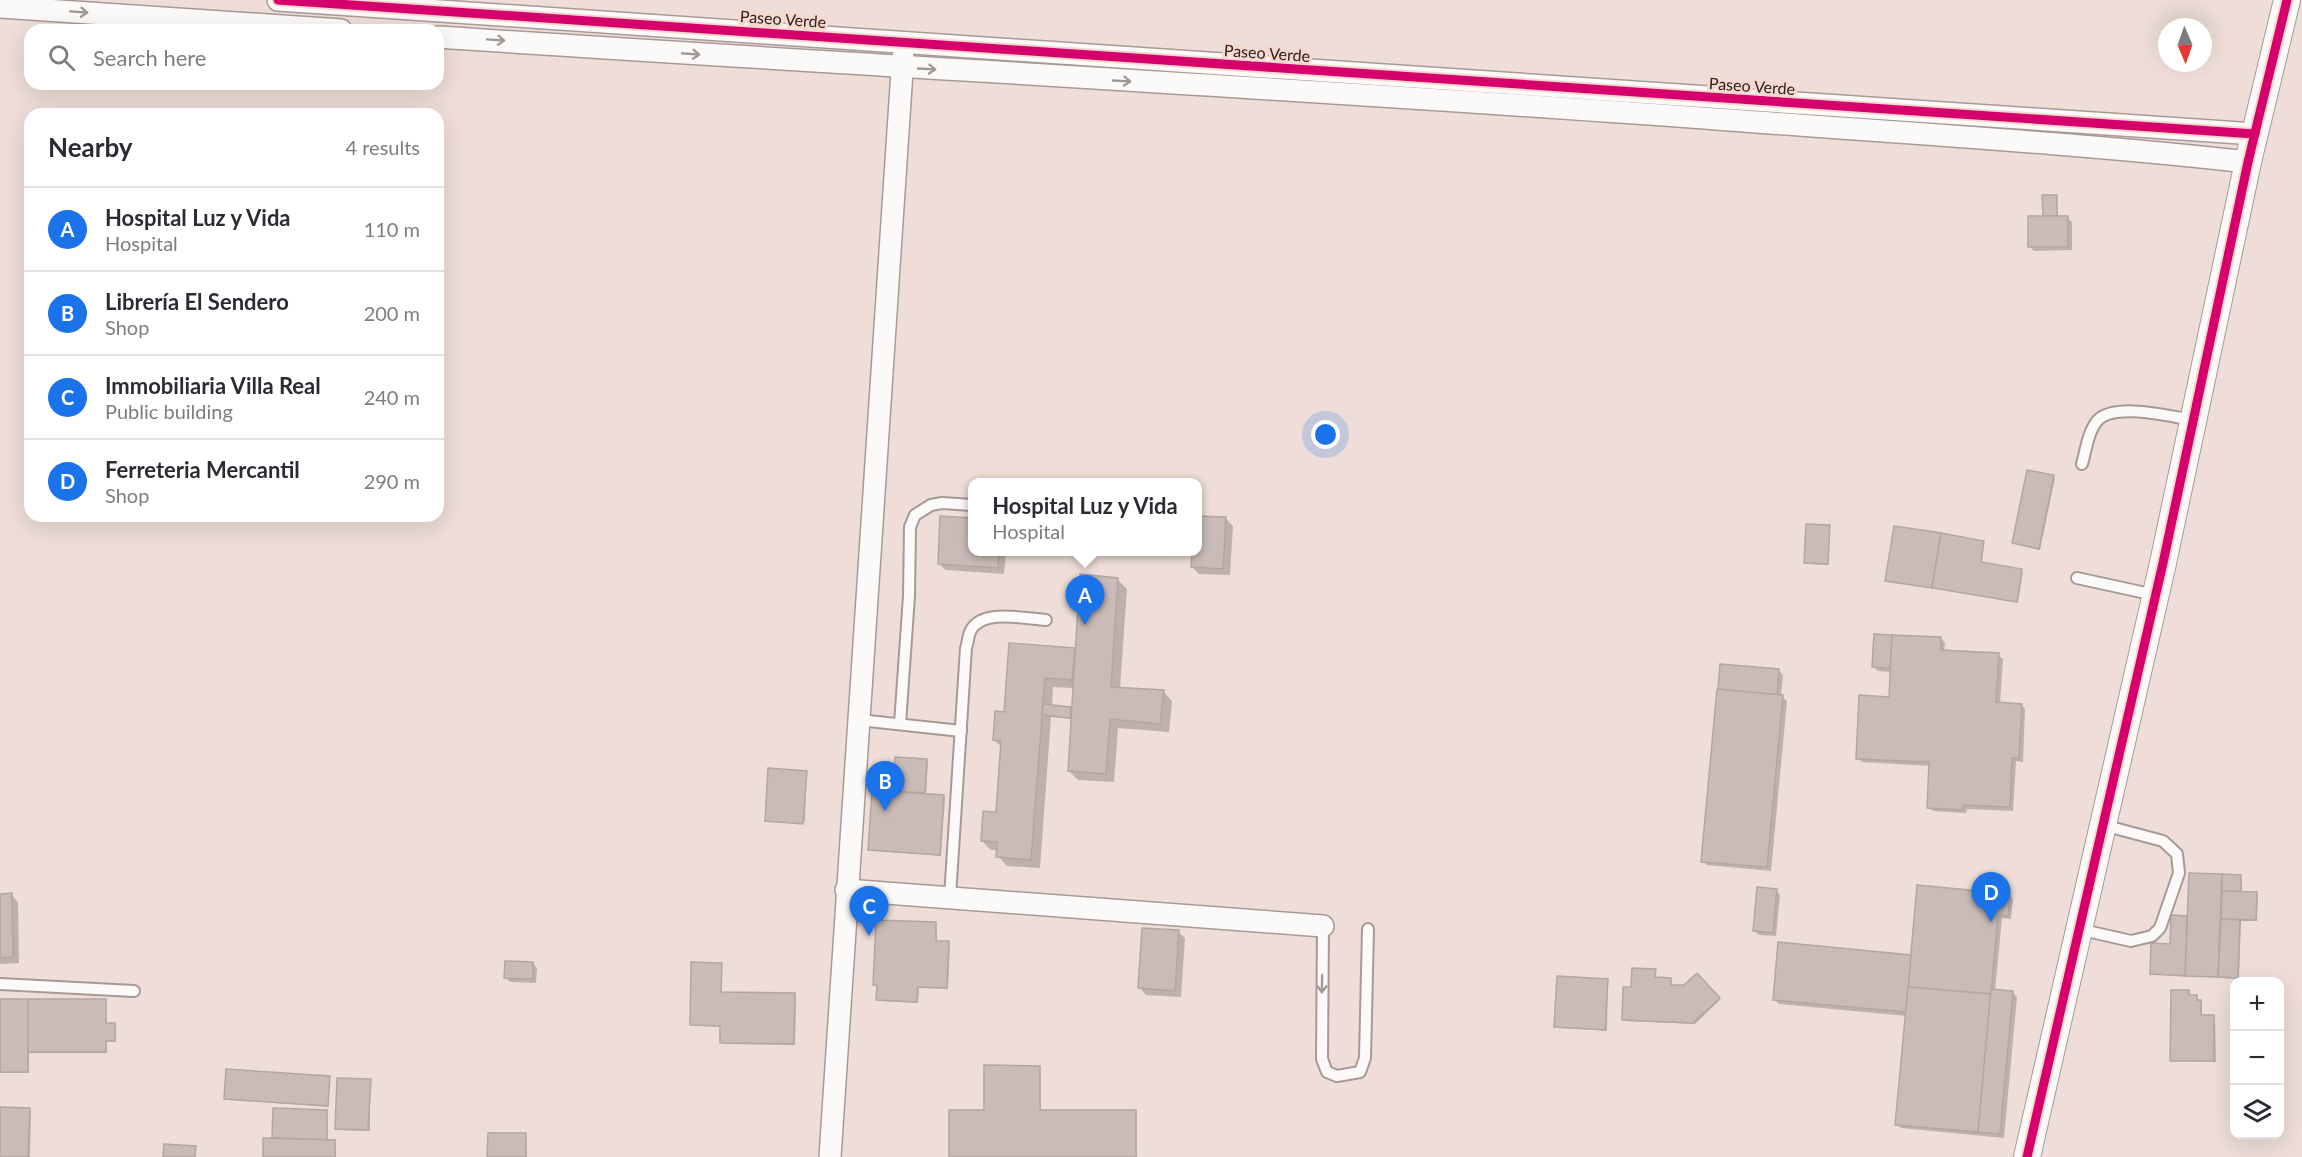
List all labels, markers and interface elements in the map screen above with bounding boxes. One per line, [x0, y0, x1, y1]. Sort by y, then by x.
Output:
street label: Paseo Verde [739, 6, 827, 31]
one-way arrow [69, 7, 89, 18]
north arrow [2158, 18, 2212, 72]
search box [24, 24, 444, 90]
one-way arrow [486, 35, 506, 46]
street label: Paseo Verde [1223, 40, 1311, 65]
icon: search [45, 41, 78, 74]
text: Search here [93, 44, 206, 71]
one-way arrow [680, 48, 700, 59]
one-way arrow [917, 64, 937, 75]
street label: Paseo Verde [1708, 73, 1796, 98]
one-way arrow [1112, 75, 1132, 86]
text: Nearby [48, 131, 133, 163]
text: 4 results [345, 135, 420, 159]
text: Hospital Luz y Vida [105, 204, 291, 231]
text: A [61, 217, 74, 241]
text: 110 m [364, 217, 420, 241]
text: Hospital [105, 231, 178, 255]
text: Librería El Sendero [105, 288, 289, 315]
text: B [61, 301, 74, 325]
text: 200 m [364, 301, 420, 325]
text: Shop [105, 315, 149, 339]
text: Immobiliaria Villa Real [105, 372, 321, 399]
text: C [61, 385, 74, 409]
text: 240 m [364, 385, 420, 409]
text: Public building [105, 399, 233, 423]
your location [1311, 420, 1340, 449]
text: Ferreteria Mercantil [105, 456, 300, 483]
text: D [60, 469, 75, 493]
text: 290 m [364, 469, 420, 493]
popup [968, 478, 1202, 556]
text: Shop [105, 483, 149, 507]
text: Hospital Luz y Vida [992, 492, 1178, 519]
text: Hospital [992, 519, 1065, 543]
pin: A [1066, 576, 1104, 625]
pin: B [866, 762, 904, 811]
pin: D [1972, 872, 2010, 922]
pin: C [850, 886, 888, 936]
one-way arrow [1316, 974, 1328, 994]
map controls [2230, 977, 2284, 1139]
button: + [2230, 977, 2284, 1031]
button: − [2230, 1031, 2284, 1085]
button: layers [2230, 1085, 2284, 1139]

